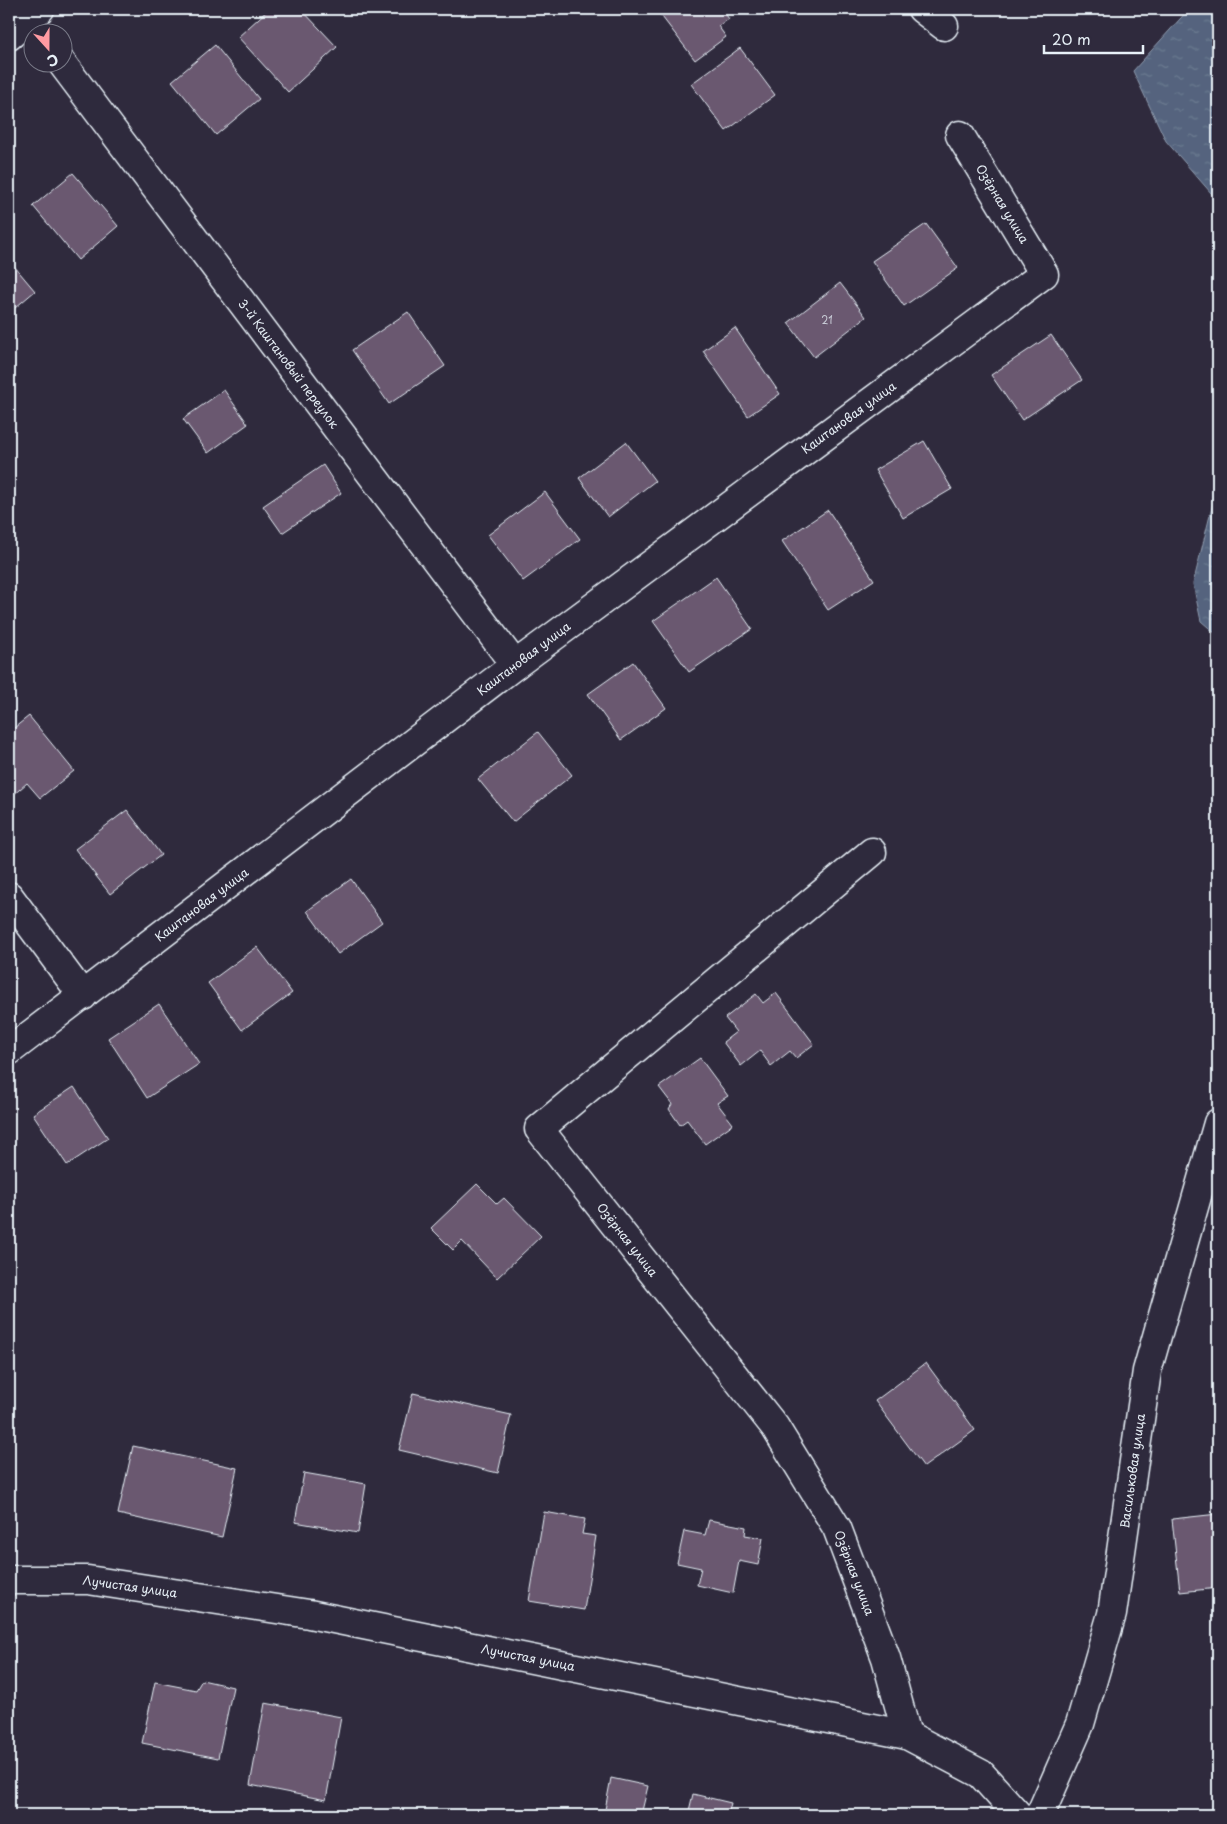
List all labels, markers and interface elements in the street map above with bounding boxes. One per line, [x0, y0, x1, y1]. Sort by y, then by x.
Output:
north arrow [22, 22, 72, 72]
scale bar [1044, 22, 1143, 54]
text: 20 m [1052, 27, 1091, 50]
text: С [44, 49, 62, 72]
street label: Озёрная улица [972, 160, 1034, 247]
street label: 3-й Каштановый переулок [234, 295, 344, 432]
house number: 21 [821, 312, 833, 327]
street label: Каштановая улица [797, 376, 900, 458]
street label: Каштановая улица [473, 617, 574, 699]
street label: Каштановая улица [151, 863, 252, 945]
street label: Озёрная улица [593, 1199, 663, 1281]
street label: Васильковая улица [1115, 1412, 1149, 1529]
street label: Озёрная улица [830, 1528, 880, 1618]
street label: Лучистая улица [82, 1570, 179, 1602]
street label: Лучистая улица [480, 1639, 577, 1675]

